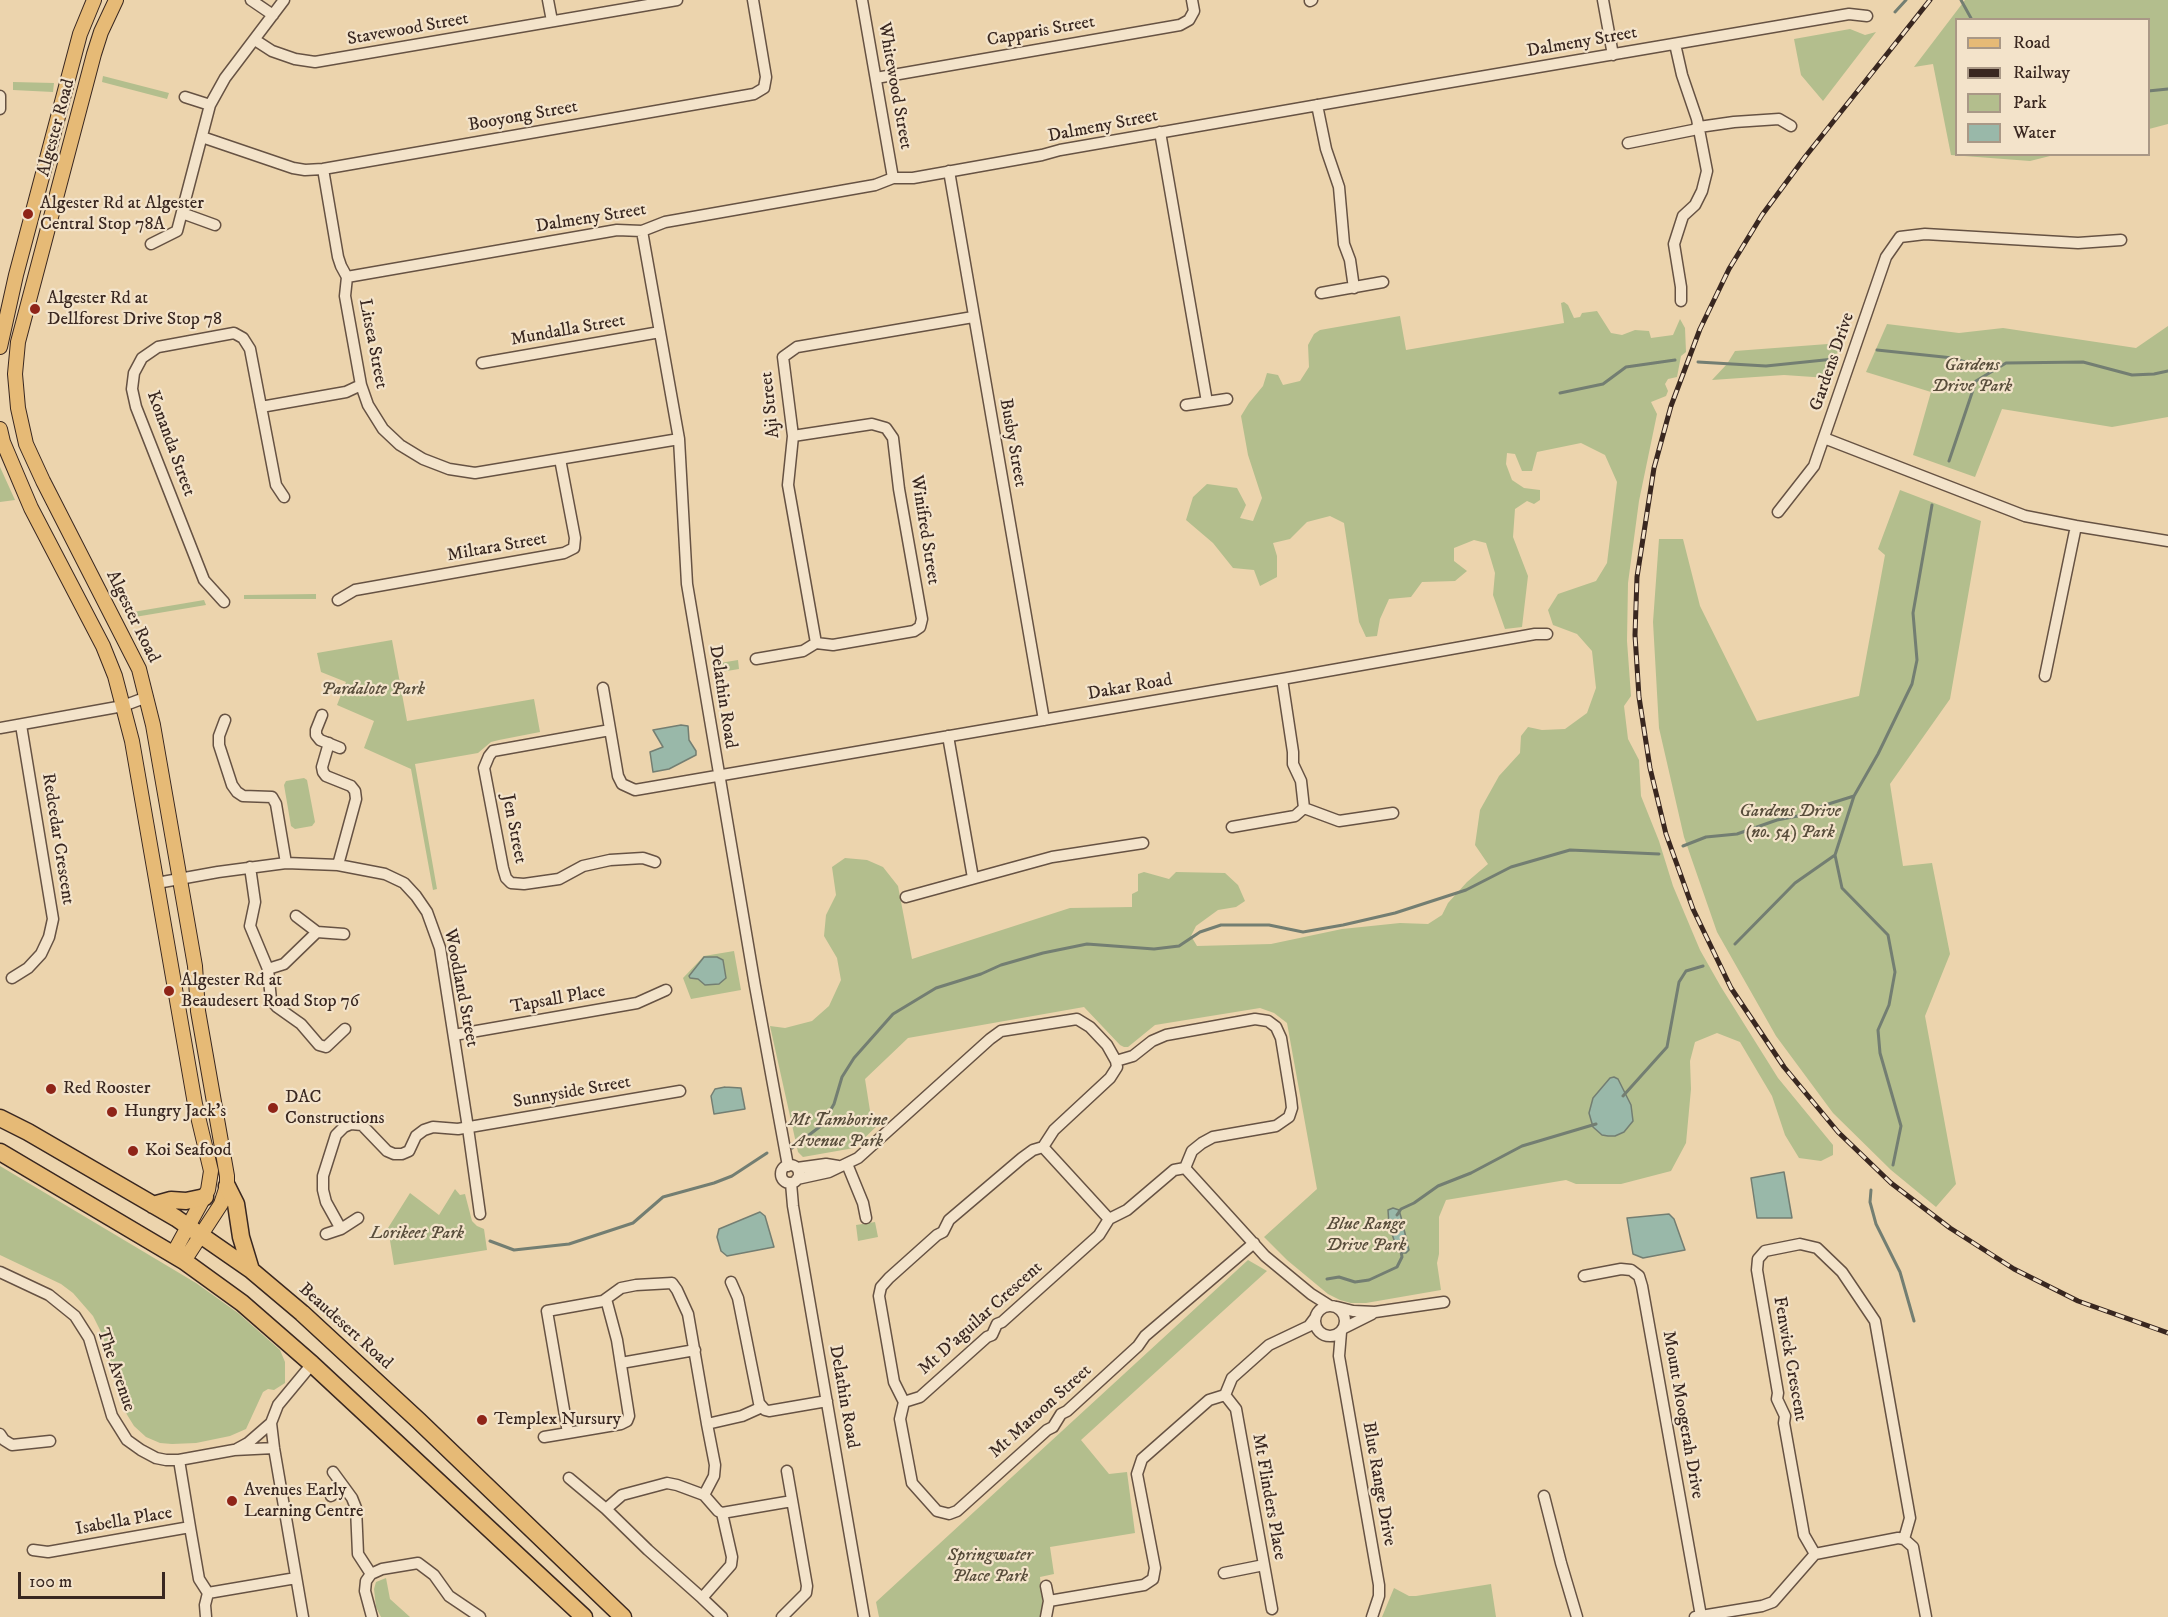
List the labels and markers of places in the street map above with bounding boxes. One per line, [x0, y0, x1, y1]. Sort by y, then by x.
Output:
place label: Algester Rd at Algester Central Stop 78A [40, 193, 204, 236]
marker: Algester Rd at Algester Central Stop 78A [21, 207, 35, 221]
place label: Algester Rd at Dellforest Drive Stop 78 [47, 288, 222, 330]
marker: Algester Rd at Dellforest Drive Stop 78 [28, 302, 42, 316]
place label: Algester Rd at Beaudesert Road Stop 76 [181, 970, 359, 1012]
marker: Algester Rd at Beaudesert Road Stop 76 [162, 984, 176, 998]
place label: Red Rooster [63, 1078, 151, 1100]
marker: Red Rooster [44, 1082, 58, 1096]
place label: DAC Constructions [285, 1087, 385, 1130]
place label: Hungry Jack's [124, 1101, 226, 1123]
marker: DAC Constructions [266, 1101, 280, 1115]
marker: Hungry Jack's [105, 1105, 119, 1119]
place label: Koi Seafood [145, 1140, 231, 1162]
marker: Koi Seafood [126, 1144, 140, 1158]
place label: Templex Nursury [494, 1409, 621, 1431]
marker: Templex Nursury [475, 1413, 489, 1427]
place label: Avenues Early Learning Centre [244, 1480, 363, 1522]
marker: Avenues Early Learning Centre [225, 1494, 239, 1508]

